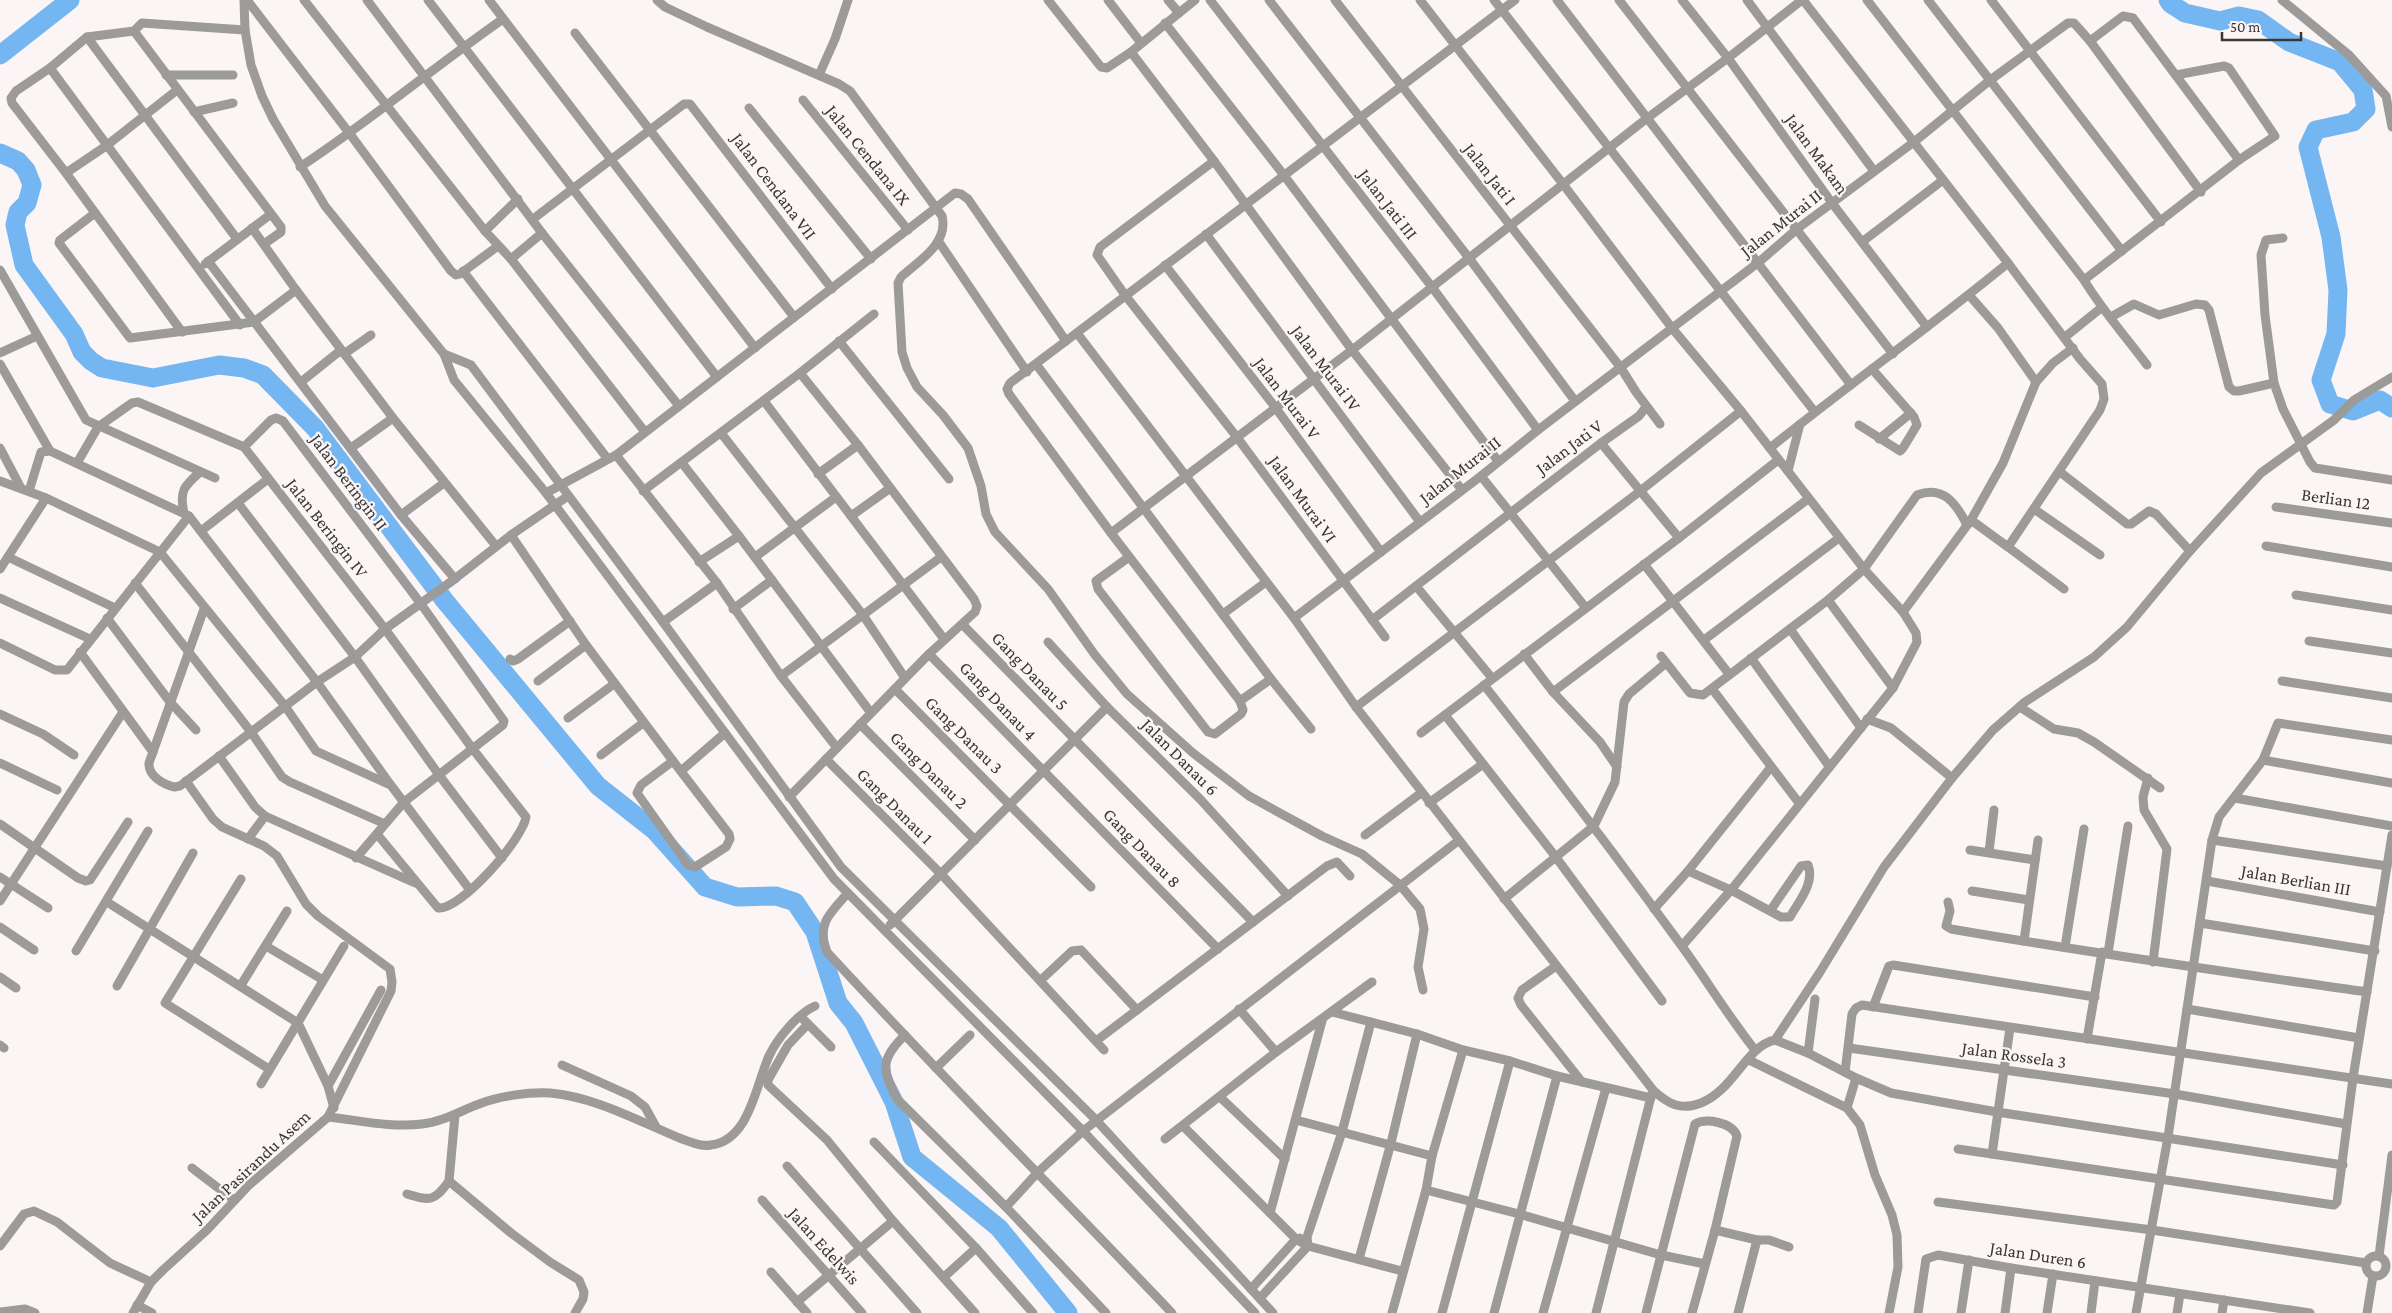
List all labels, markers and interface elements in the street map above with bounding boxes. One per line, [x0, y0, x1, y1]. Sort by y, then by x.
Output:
scale bar [2222, 10, 2301, 42]
text: 50 m [2230, 19, 2260, 35]
street label: Jalan Cendana IX [820, 99, 915, 210]
street label: Jalan Makam [1780, 108, 1853, 198]
street label: Jalan Cendana VII [726, 127, 821, 243]
street label: Jalan Jati I [1458, 138, 1520, 209]
street label: Jalan Jati III [1353, 163, 1422, 243]
street label: Jalan Murai II [1735, 185, 1826, 262]
street label: Jalan Murai IV [1286, 319, 1365, 415]
street label: Jalan Murai V [1249, 352, 1325, 443]
street label: Jalan Jati V [1530, 415, 1607, 480]
street label: Jalan Beringin II [305, 428, 392, 534]
street label: Jalan Murai II [1414, 432, 1505, 509]
street label: Jalan Murai VI [1264, 450, 1341, 546]
street label: Jalan Beringin IV [281, 473, 372, 582]
street label: Berlian 12 [2300, 484, 2372, 514]
street label: Gang Danau 5 [988, 628, 1072, 714]
street label: Gang Danau 4 [955, 657, 1041, 745]
street label: Gang Danau 3 [921, 692, 1007, 778]
street label: Jalan Danau 6 [1136, 713, 1222, 799]
street label: Gang Danau 2 [886, 727, 972, 813]
street label: Gang Danau 1 [853, 764, 937, 848]
street label: Gang Danau 8 [1099, 804, 1185, 892]
street label: Jalan Berlian III [2238, 860, 2352, 899]
street label: Jalan Rossela 3 [1958, 1037, 2068, 1072]
street label: Jalan Pasirandu Asem [186, 1106, 315, 1227]
street label: Jalan Edelwis [783, 1202, 864, 1289]
street label: Jalan Duren 6 [1986, 1237, 2088, 1272]

